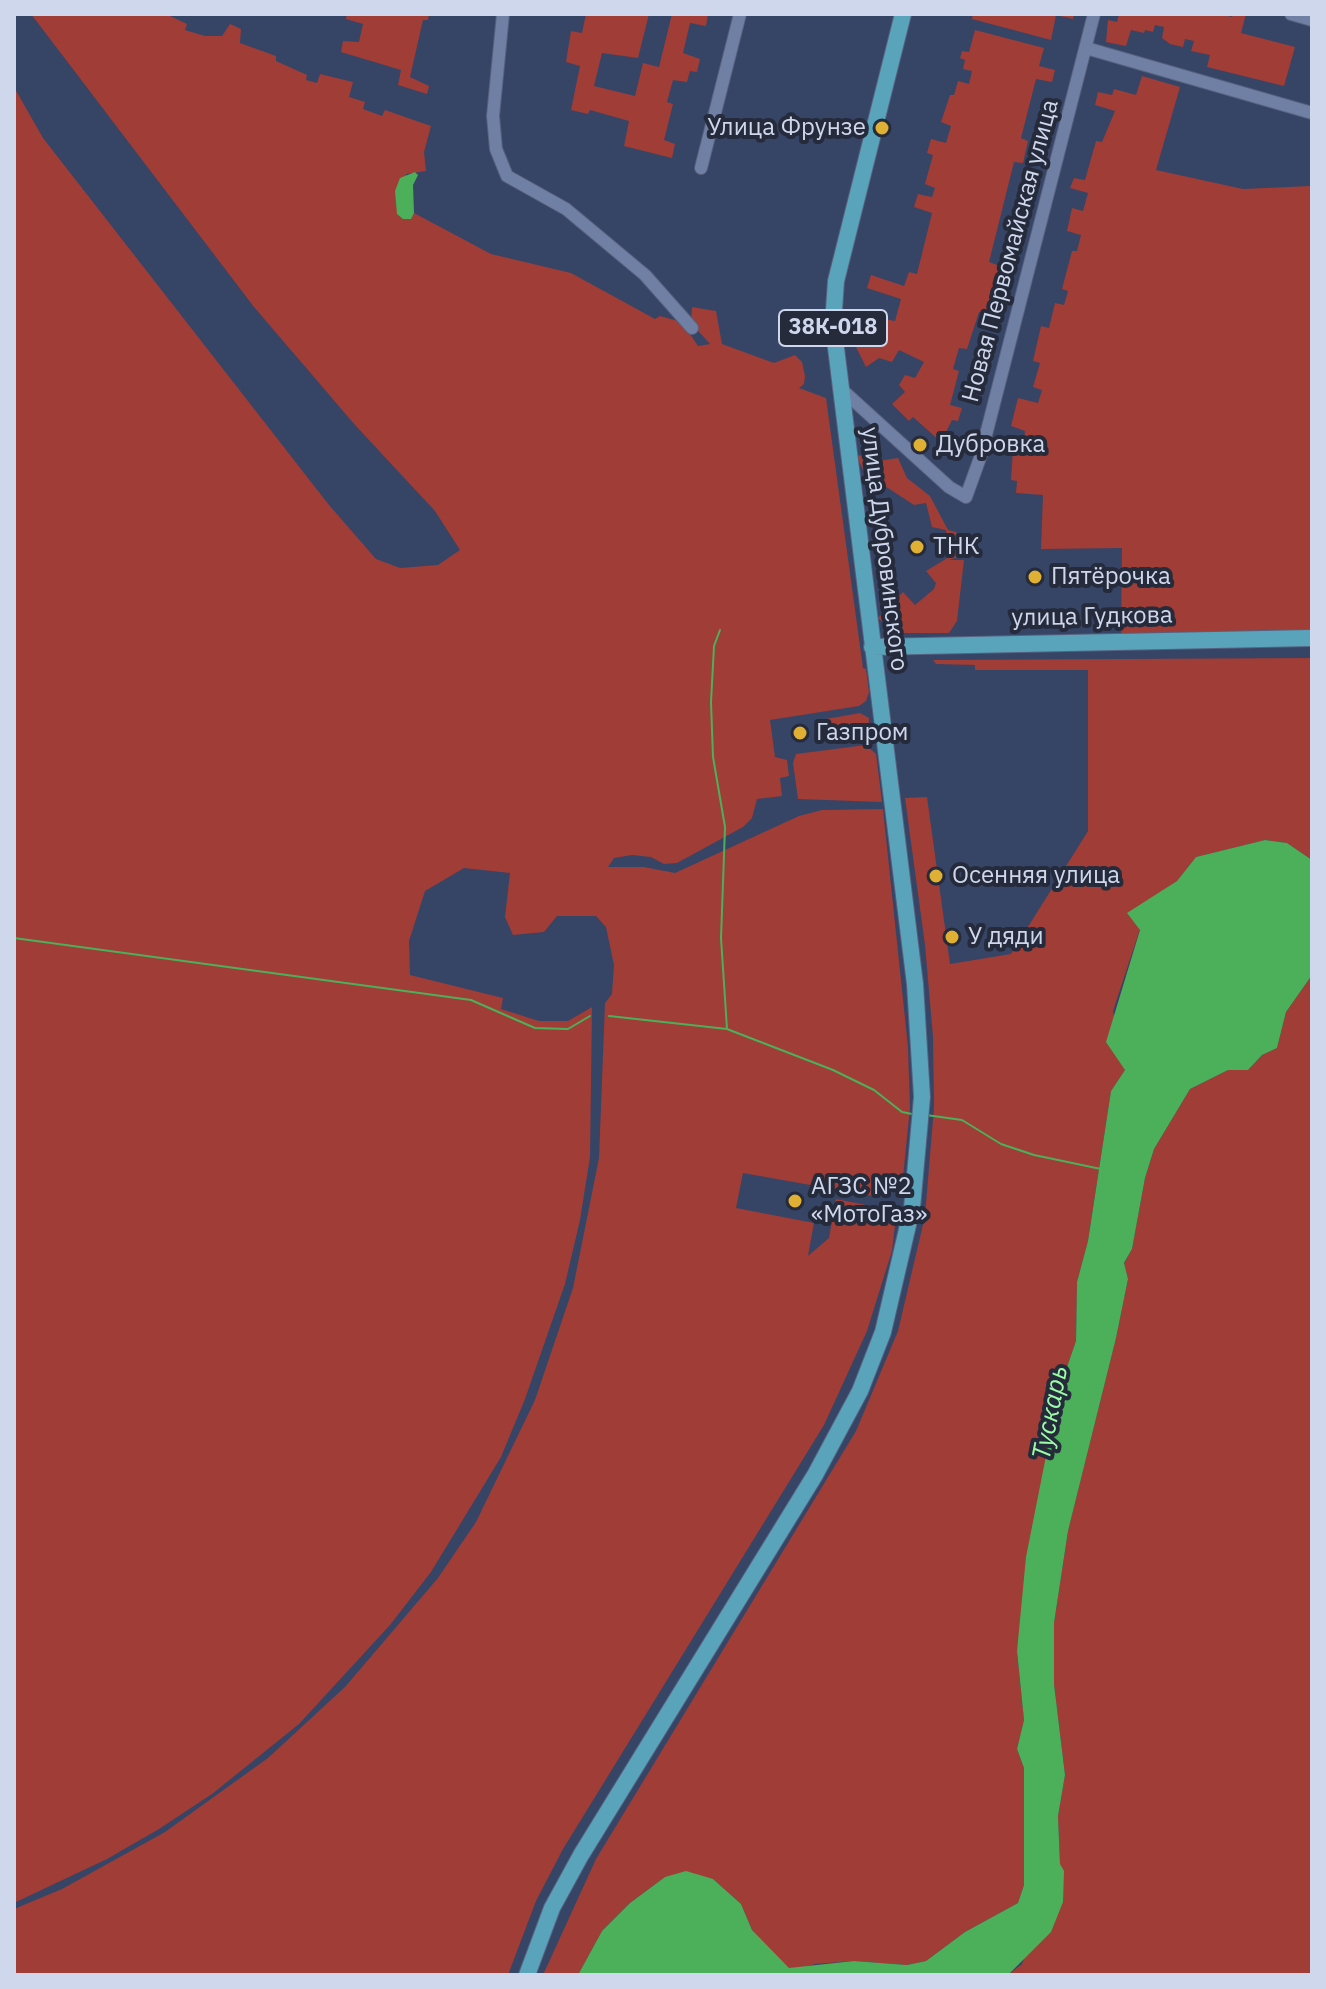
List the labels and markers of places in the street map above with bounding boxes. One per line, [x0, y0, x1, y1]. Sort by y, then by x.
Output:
place label: Улица Фрунзе [707, 114, 866, 142]
marker: Улица Фрунзе [873, 119, 891, 137]
place label: Дубровка [936, 431, 1045, 459]
marker: Дубровка [911, 436, 929, 454]
place label: ТНК [933, 533, 980, 561]
marker: ТНК [908, 538, 926, 556]
place label: Пятёрочка [1051, 563, 1171, 591]
marker: Пятёрочка [1026, 568, 1044, 586]
place label: Газпром [816, 719, 909, 747]
marker: Газпром [791, 724, 809, 742]
place label: Осенняя улица [952, 862, 1120, 890]
marker: Осенняя улица [927, 867, 945, 885]
place label: У дяди [968, 923, 1044, 951]
marker: У дяди [943, 928, 961, 946]
place label: АГЗС №2 «МотоГаз» [811, 1173, 927, 1229]
marker: АГЗС №2 «МотоГаз» [786, 1192, 804, 1210]

